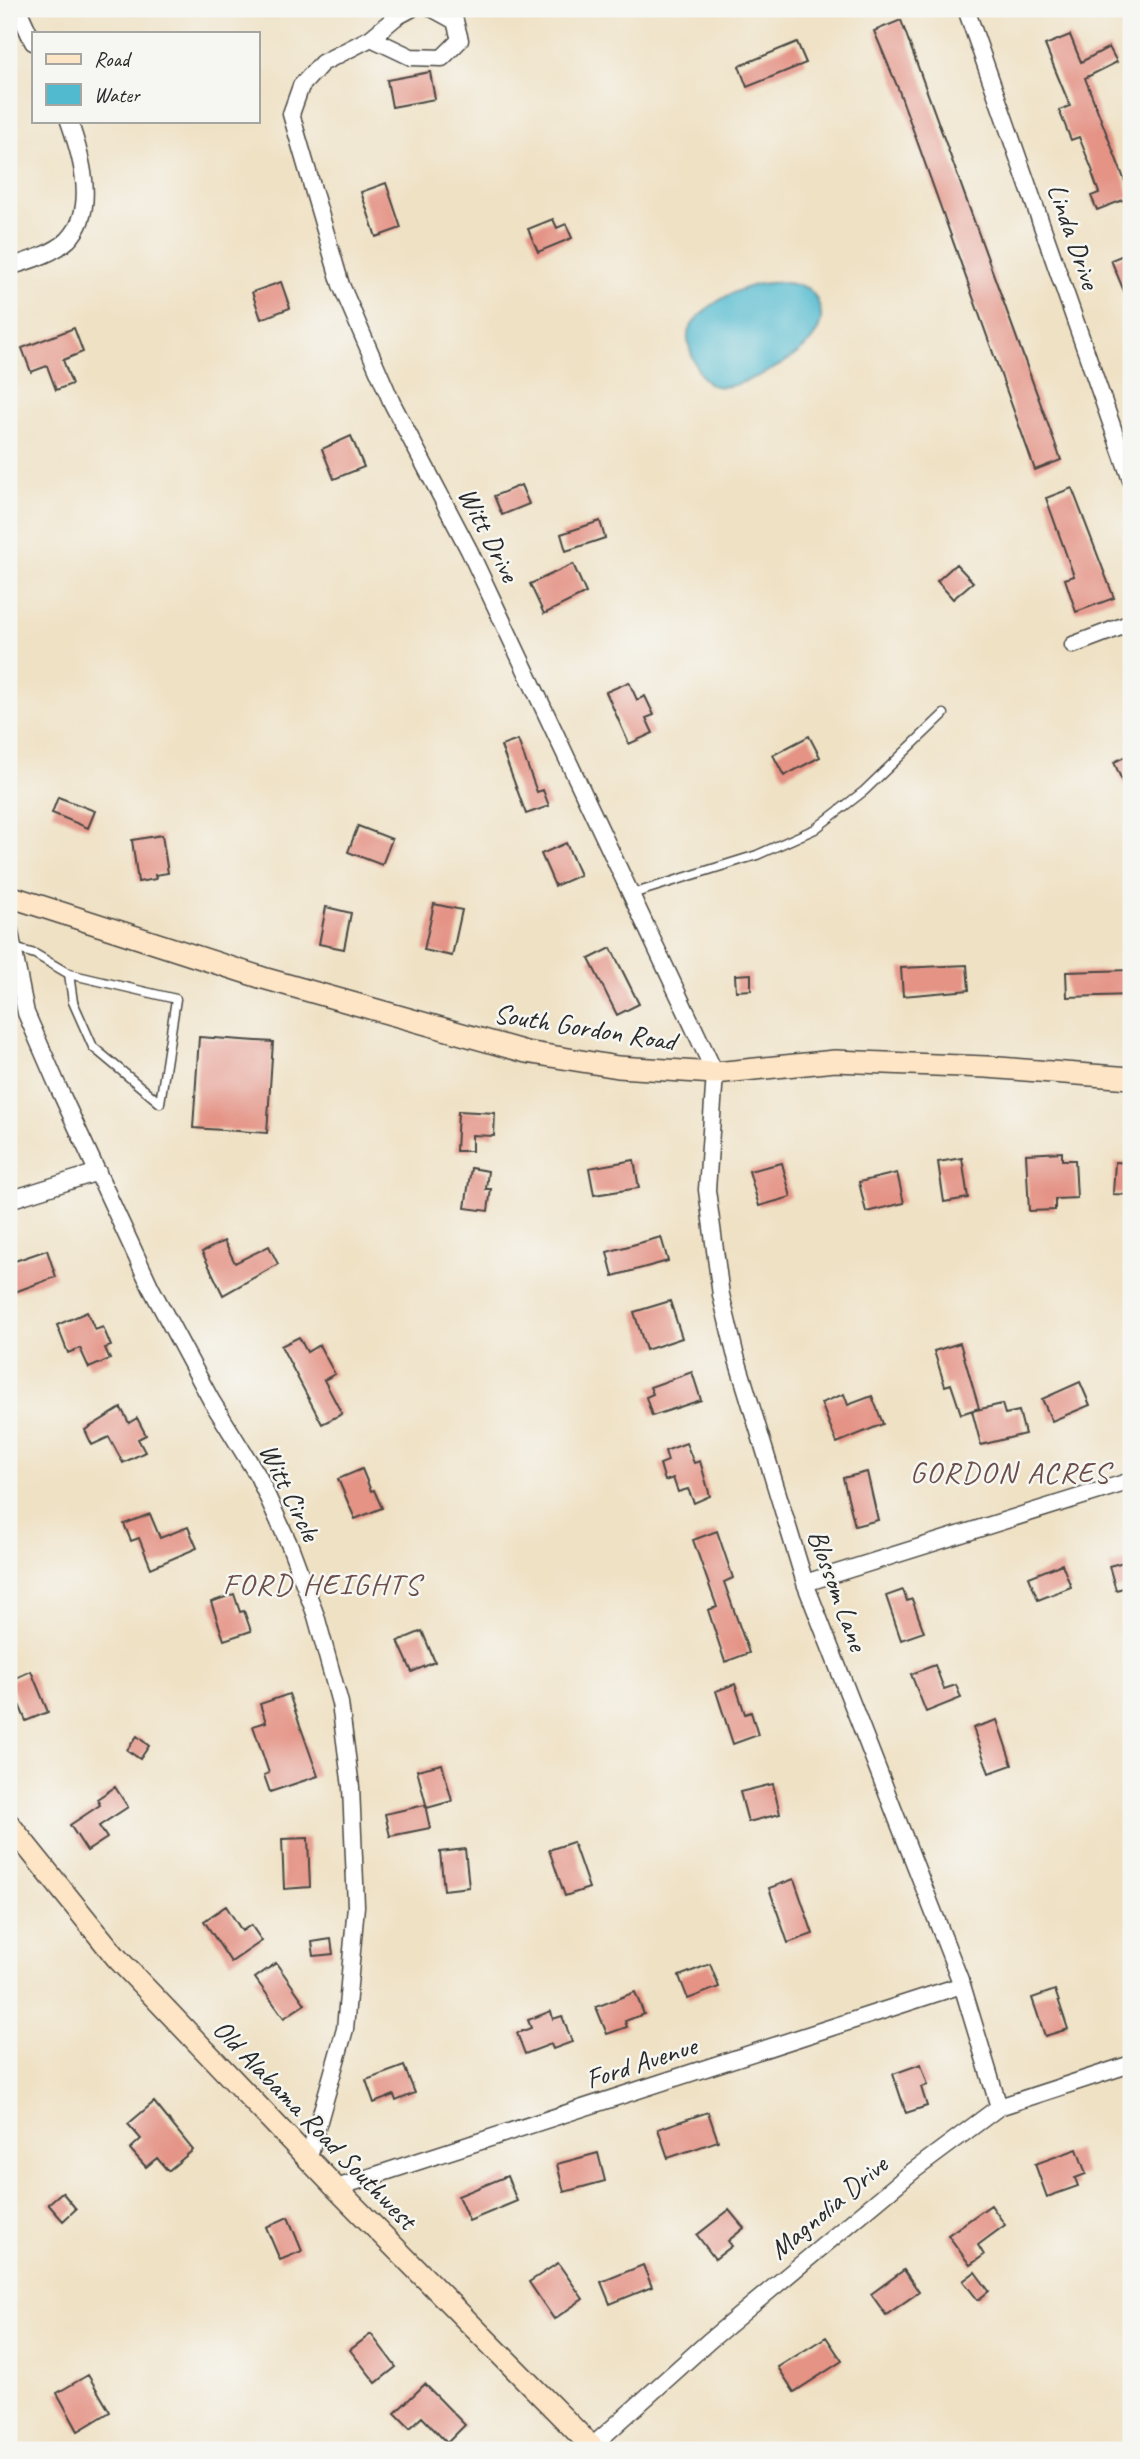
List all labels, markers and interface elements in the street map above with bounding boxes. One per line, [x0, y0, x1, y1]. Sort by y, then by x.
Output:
legend [32, 32, 259, 122]
text: Road [94, 46, 133, 72]
text: Water [94, 82, 141, 108]
street label: Linda Drive [1040, 179, 1109, 295]
street label: Witt Drive [450, 481, 528, 589]
street label: South Gordon Road [492, 995, 682, 1059]
street label: Witt Circle [251, 1438, 329, 1548]
district label: GORDON ACRES [910, 1453, 1114, 1491]
street label: Blossom Lane [800, 1525, 877, 1657]
district label: FORD HEIGHTS [223, 1565, 425, 1603]
street label: Old Alabama Road Southwest [206, 2012, 426, 2238]
street label: Ford Avenue [581, 2027, 703, 2096]
street label: Magnolia Drive [762, 2146, 896, 2267]

